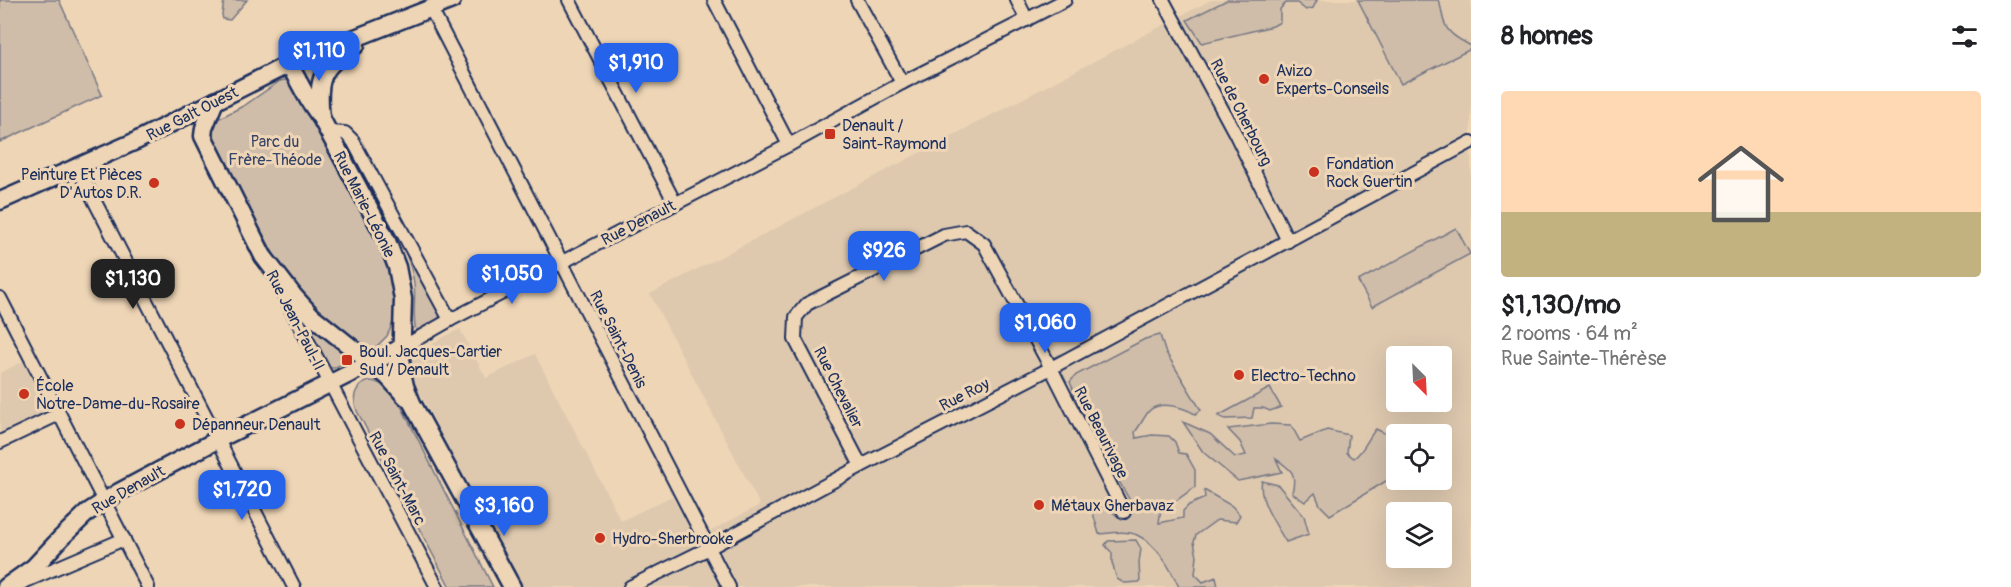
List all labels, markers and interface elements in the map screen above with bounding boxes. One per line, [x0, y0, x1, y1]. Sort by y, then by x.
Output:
text: 8 homes [1501, 20, 1593, 52]
icon: filters [1948, 20, 1981, 53]
pin: $1,110 [270, 31, 368, 82]
text: $1,110 [292, 38, 346, 63]
pin: $1,910 [587, 43, 685, 94]
text: $1,910 [608, 50, 664, 75]
street label: Rue de Cherbourg [1206, 56, 1277, 169]
place label: Avizo Experts-Conseils [1276, 61, 1389, 99]
marker: Avizo Experts-Conseils [1257, 72, 1271, 86]
street label: Rue Galt Ouest [143, 82, 242, 146]
place label: Denault / Saint-Raymond [842, 116, 947, 154]
marker: Denault / Saint-Raymond [823, 127, 837, 141]
icon: home [1687, 130, 1795, 238]
park label: Parc du Frère-Théode [228, 132, 322, 170]
street label: Rue Marie-Léonie [329, 148, 400, 261]
place label: Fondation Rock Guertin [1326, 154, 1413, 192]
place label: Peinture Et Pièces D'Autos D.R. [21, 165, 142, 203]
marker: Fondation Rock Guertin [1307, 165, 1321, 179]
marker: Peinture Et Pièces D'Autos D.R. [147, 176, 161, 190]
street label: Rue Denault [598, 195, 679, 250]
pin: $926 [848, 231, 920, 282]
text: $926 [862, 238, 906, 263]
pin: $1,050 [463, 254, 561, 305]
pin: $1,130 [84, 259, 182, 310]
text: $1,050 [481, 261, 543, 286]
text: $1,130 [105, 266, 161, 291]
street label: Rue Jean-Paul-II [261, 267, 329, 374]
street label: Rue Saint-Denis [585, 287, 651, 392]
text: $1,130/mo [1501, 289, 1621, 321]
pin: $1,060 [996, 303, 1094, 354]
text: $1,060 [1014, 310, 1076, 335]
text: 2 rooms · 64 m² [1501, 321, 1638, 346]
place label: Boul. Jacques-Cartier Sud / Denault [359, 342, 502, 380]
street label: Rue Chevalier [809, 343, 867, 432]
north arrow [1386, 346, 1452, 412]
map controls [1386, 346, 1452, 568]
text: Rue Sainte-Thérèse [1501, 346, 1666, 371]
marker: Boul. Jacques-Cartier Sud / Denault [340, 353, 354, 367]
place label: Electro-Techno [1251, 366, 1356, 386]
marker: Electro-Techno [1232, 368, 1246, 382]
street label: Rue Roy [936, 374, 993, 416]
place label: École Notre-Dame-du-Rosaire [36, 376, 200, 414]
street label: Rue Beaurivage [1069, 383, 1133, 482]
marker: École Notre-Dame-du-Rosaire [17, 387, 31, 401]
place label: Dépanneur Denault [192, 415, 321, 435]
marker: Dépanneur Denault [173, 417, 187, 431]
button: locate [1386, 424, 1452, 490]
street label: Rue Saint-Marc [364, 428, 430, 529]
street label: Rue Denault [89, 461, 169, 519]
pin: $1,720 [193, 470, 291, 521]
text: $1,720 [212, 477, 272, 502]
pin: $3,160 [455, 486, 553, 537]
text: $3,160 [474, 493, 534, 518]
place label: Métaux Gherbavaz [1051, 496, 1174, 516]
marker: Métaux Gherbavaz [1032, 498, 1046, 512]
button: layers [1386, 502, 1452, 568]
place label: Hydro-Sherbrooke [612, 529, 733, 549]
marker: Hydro-Sherbrooke [593, 531, 607, 545]

